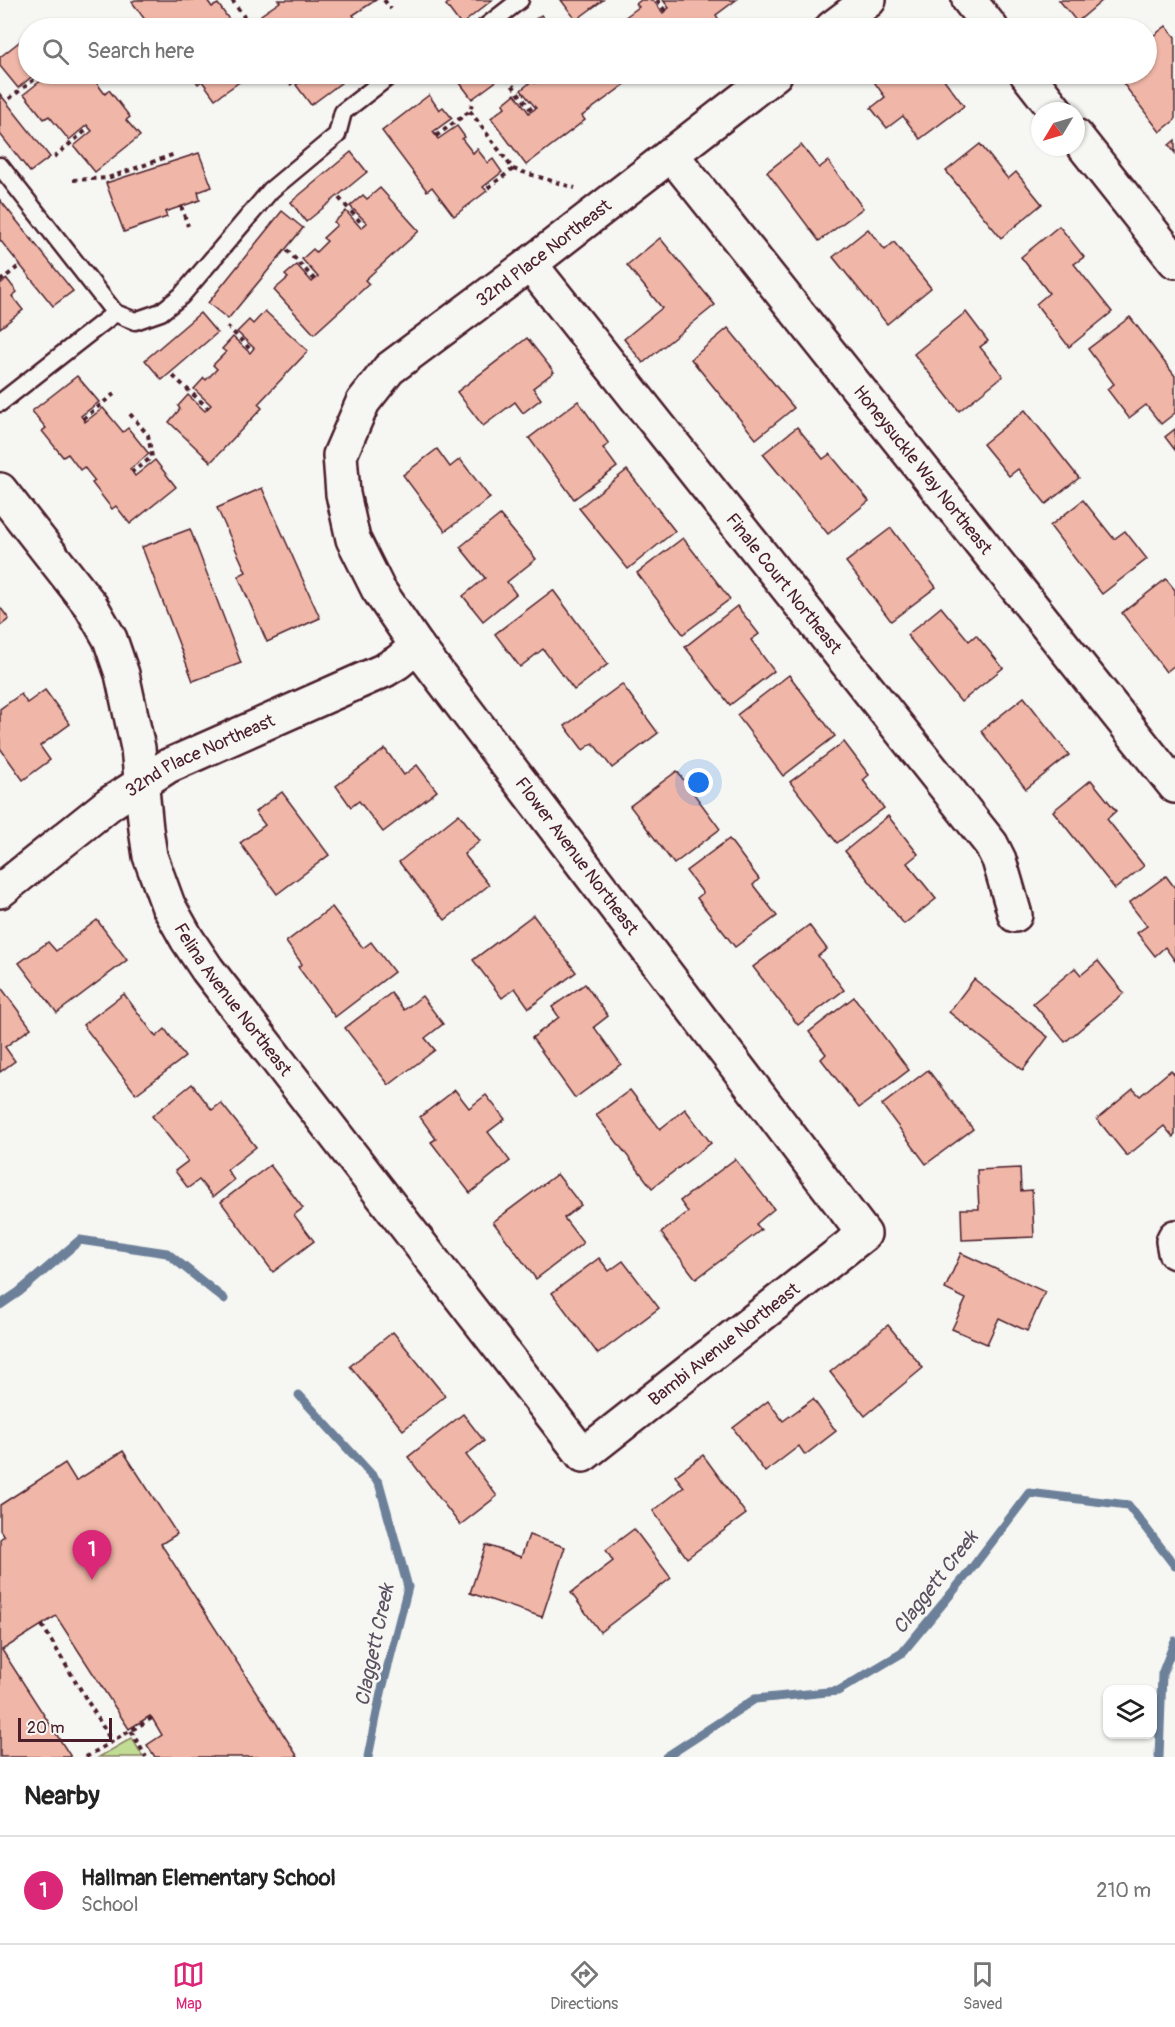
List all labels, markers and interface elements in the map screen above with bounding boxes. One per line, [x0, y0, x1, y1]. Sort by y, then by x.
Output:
search box [18, 18, 1157, 84]
icon: search [39, 35, 72, 68]
text: Search here [87, 37, 194, 65]
north arrow [1031, 102, 1085, 156]
street label: 32nd Place Northeast [472, 194, 617, 312]
street label: Honeysuckle Way Northeast [848, 381, 997, 560]
street label: Finale Court Northeast [720, 509, 847, 659]
street label: 32nd Place Northeast [121, 709, 279, 802]
your location [684, 768, 713, 797]
street label: Flower Avenue Northeast [510, 773, 644, 940]
street label: Felina Avenue Northeast [168, 919, 297, 1082]
street label: Bambi Avenue Northeast [644, 1277, 805, 1411]
water label: Claggett Creek [887, 1524, 984, 1639]
pin: 1 [72, 1530, 112, 1580]
water label: Claggett Creek [349, 1580, 400, 1708]
map controls [1103, 1685, 1157, 1739]
button: layers [1103, 1685, 1157, 1739]
scale bar [18, 1715, 112, 1742]
text: 20 m [27, 1718, 65, 1738]
text: Nearby [24, 1780, 100, 1812]
text: Hallman Elementary School [81, 1864, 336, 1892]
text: 1 [40, 1878, 47, 1903]
text: 210 m [1096, 1878, 1151, 1903]
text: School [81, 1892, 138, 1917]
tab: Map [172, 1958, 205, 2014]
tab: Directions [550, 1958, 618, 2014]
tab: Saved [963, 1958, 1003, 2014]

